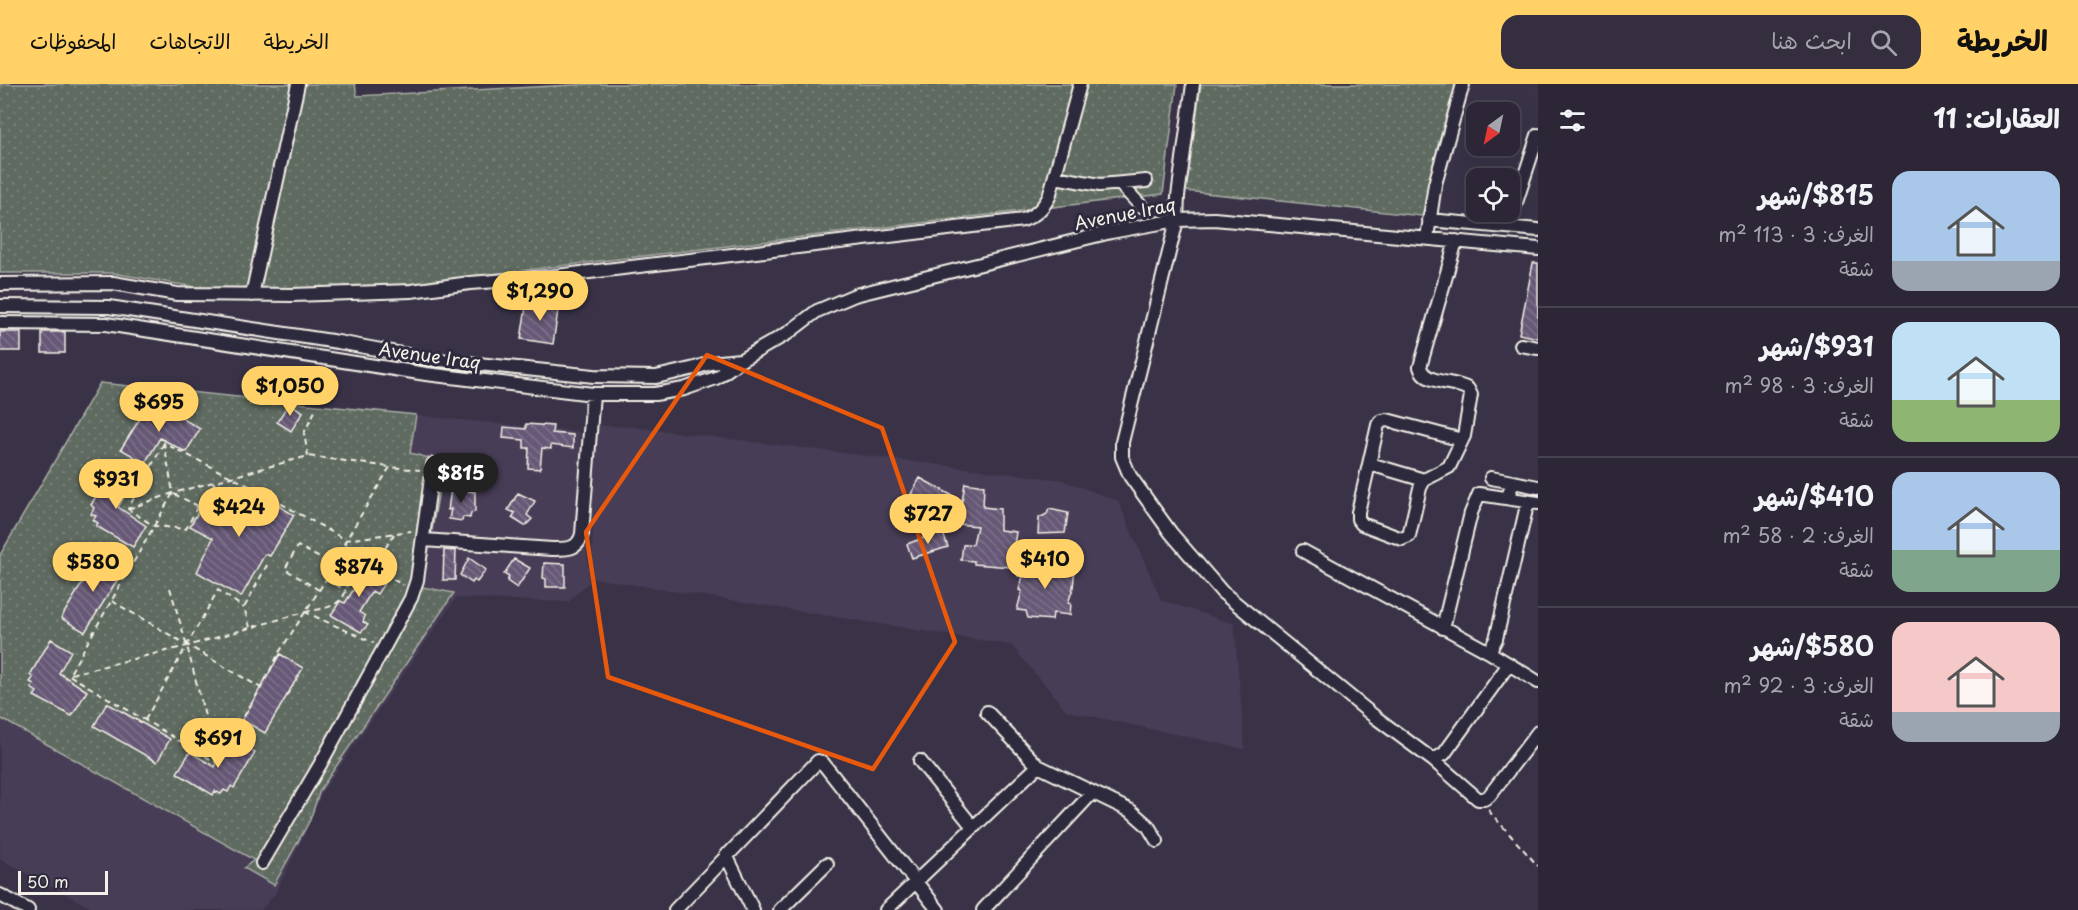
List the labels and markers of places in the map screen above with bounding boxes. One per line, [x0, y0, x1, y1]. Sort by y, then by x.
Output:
pin: $1,290 [491, 271, 589, 322]
pin: $1,050 [241, 366, 339, 417]
pin: $695 [123, 382, 195, 433]
pin: $815 [425, 453, 497, 504]
pin: $931 [80, 459, 152, 510]
pin: $424 [203, 487, 275, 538]
pin: $727 [892, 494, 964, 545]
pin: $410 [1009, 539, 1081, 590]
pin: $580 [57, 542, 129, 593]
pin: $874 [323, 547, 395, 598]
pin: $691 [182, 718, 254, 769]

